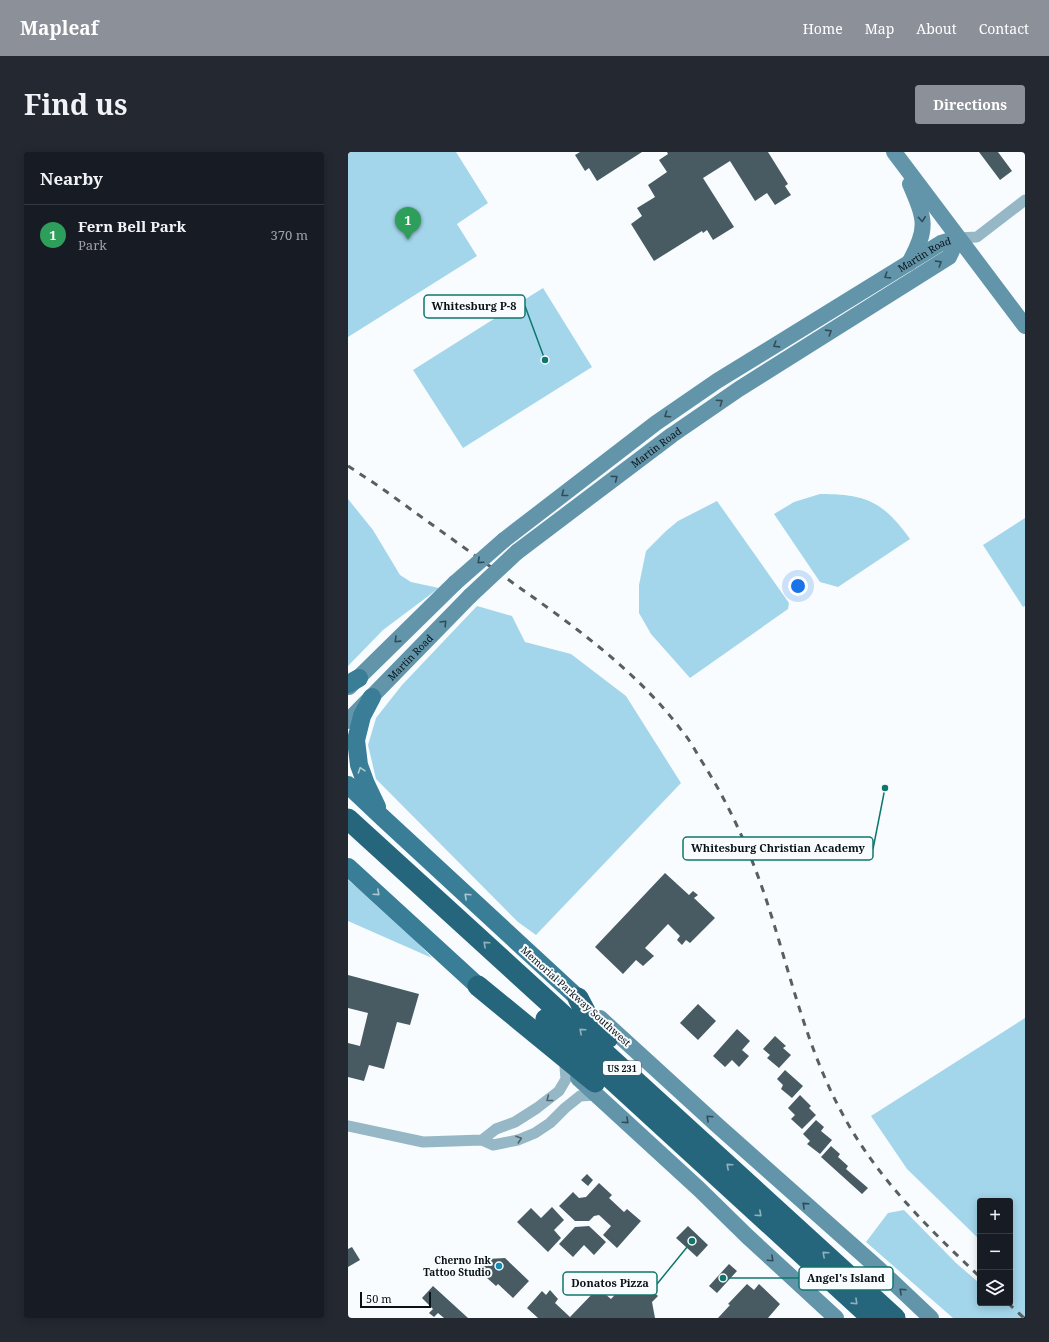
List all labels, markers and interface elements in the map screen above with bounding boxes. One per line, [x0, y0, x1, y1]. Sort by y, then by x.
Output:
text: Mapleaf [20, 15, 98, 41]
text: Home [803, 19, 843, 38]
text: Map [865, 19, 894, 38]
text: About [916, 19, 957, 38]
text: Contact [979, 19, 1029, 38]
text: Find us [24, 85, 128, 123]
button: Directions [915, 85, 1025, 124]
text: Nearby [40, 167, 103, 190]
pin: 1 [395, 207, 421, 240]
text: Fern Bell Park [78, 216, 186, 236]
one-way arrow [918, 216, 927, 222]
text: 1 [49, 226, 57, 244]
text: 370 m [271, 226, 308, 244]
street label: Martin Road [895, 234, 952, 275]
text: Park [78, 236, 107, 254]
one-way arrow [935, 260, 942, 267]
one-way arrow [884, 272, 891, 279]
callout: Whitesburg P-8 [424, 295, 525, 318]
text: Whitesburg P-8 [432, 298, 516, 313]
one-way arrow [825, 329, 832, 337]
one-way arrow [773, 340, 780, 347]
one-way arrow [716, 399, 723, 407]
one-way arrow [664, 410, 671, 418]
street label: Martin Road [628, 424, 684, 471]
one-way arrow [610, 476, 617, 483]
one-way arrow [561, 489, 568, 496]
one-way arrow [477, 557, 485, 564]
your location [788, 576, 808, 596]
one-way arrow [439, 620, 447, 628]
street label: Martin Road [384, 631, 436, 684]
one-way arrow [394, 635, 402, 643]
one-way arrow [357, 766, 366, 773]
callout: Whitesburg Christian Academy [683, 837, 873, 860]
text: Whitesburg Christian Academy [691, 840, 866, 855]
one-way arrow [372, 888, 380, 896]
one-way arrow [464, 893, 472, 901]
one-way arrow [483, 942, 490, 949]
street label: Memorial Parkway Southwest [518, 943, 634, 1049]
one-way arrow [579, 1029, 587, 1036]
road number: US 231 [603, 1061, 641, 1075]
one-way arrow [546, 1094, 553, 1101]
one-way arrow [706, 1116, 713, 1123]
one-way arrow [621, 1117, 628, 1124]
one-way arrow [516, 1135, 523, 1144]
one-way arrow [727, 1164, 734, 1171]
map controls [977, 1198, 1013, 1306]
button: + [977, 1198, 1013, 1234]
one-way arrow [802, 1202, 810, 1209]
one-way arrow [754, 1210, 761, 1217]
button: − [977, 1234, 1013, 1270]
one-way arrow [823, 1252, 830, 1259]
place label: Cherno Ink Tattoo Studio [423, 1253, 492, 1279]
one-way arrow [766, 1254, 774, 1261]
marker: Cherno Ink Tattoo Studio [494, 1261, 504, 1271]
callout: Angel's Island [799, 1267, 893, 1290]
text: Angel's Island [807, 1270, 885, 1285]
button: layers [977, 1270, 1013, 1306]
callout: Donatos Pizza [563, 1272, 657, 1295]
text: Donatos Pizza [571, 1275, 649, 1290]
one-way arrow [899, 1288, 907, 1296]
scale bar [360, 1290, 431, 1309]
text: 50 m [366, 1291, 392, 1306]
one-way arrow [850, 1297, 858, 1304]

